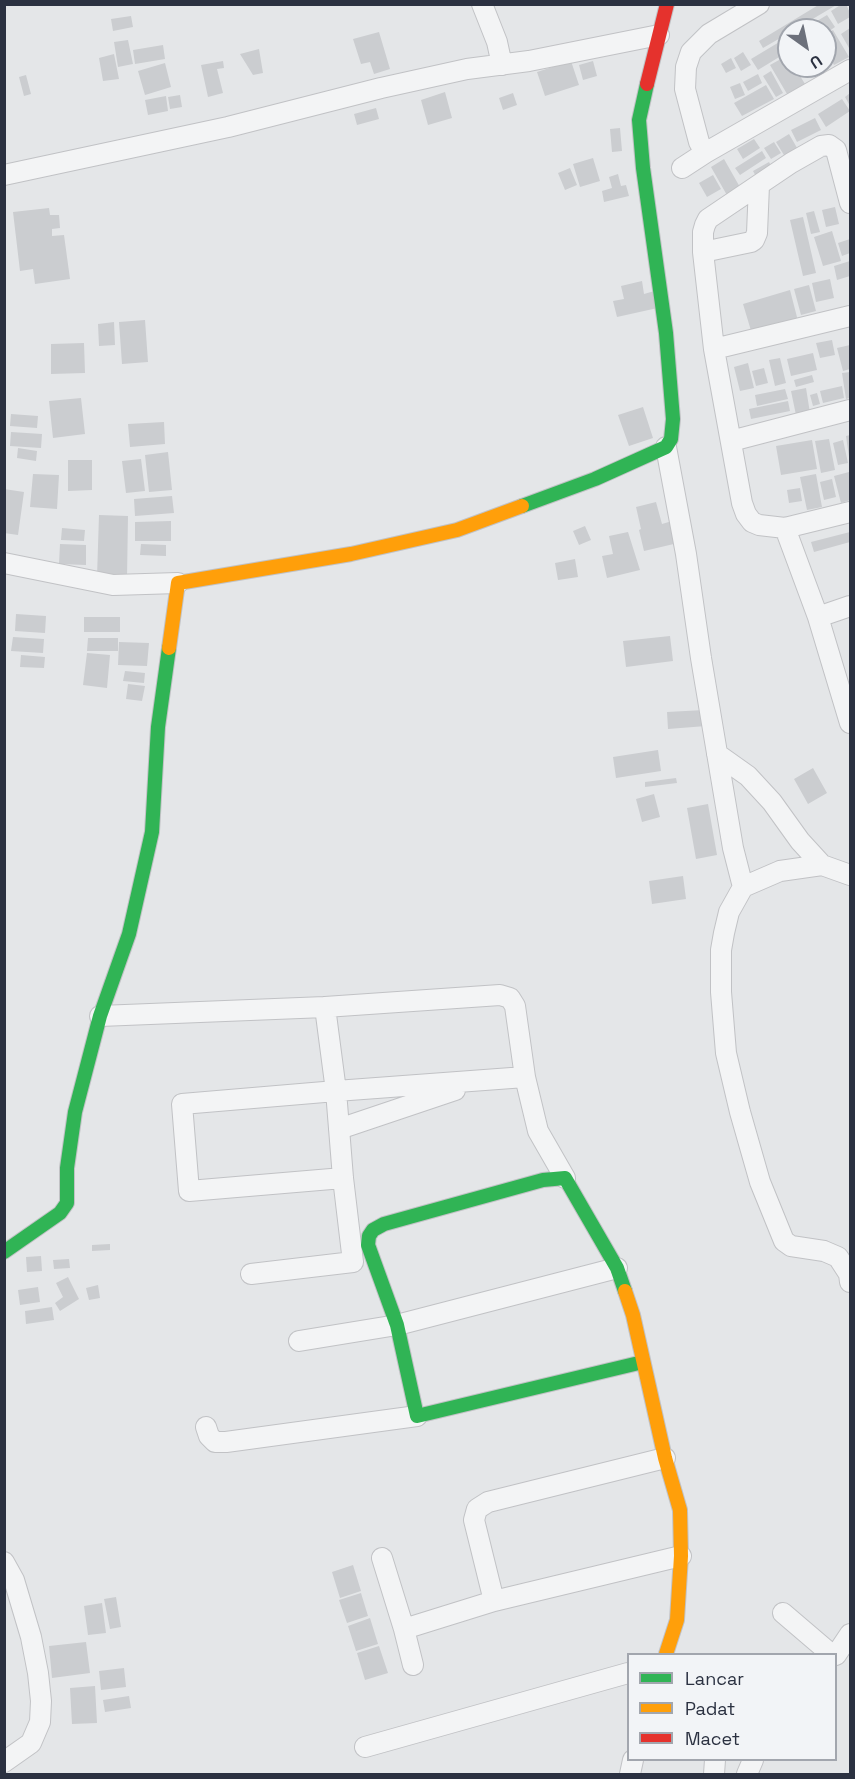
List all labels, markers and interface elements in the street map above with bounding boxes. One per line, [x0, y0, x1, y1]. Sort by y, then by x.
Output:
north arrow [777, 18, 837, 78]
text: U [806, 50, 826, 74]
legend [627, 1653, 837, 1761]
text: Lancar [685, 1667, 744, 1690]
text: Padat [685, 1697, 735, 1720]
text: Macet [685, 1727, 740, 1750]

